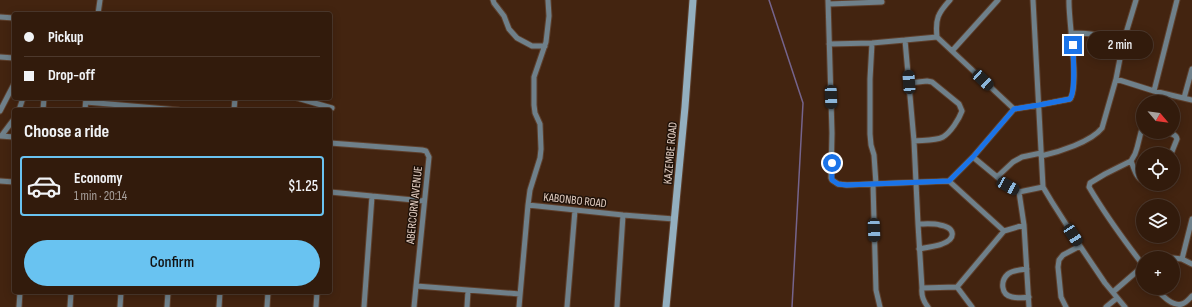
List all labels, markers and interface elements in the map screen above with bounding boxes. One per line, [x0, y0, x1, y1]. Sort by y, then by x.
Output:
text: Pickup [48, 28, 84, 47]
callout: 2 min [1087, 31, 1153, 59]
route end [1064, 36, 1082, 54]
text: 2 min [1108, 37, 1132, 53]
text: Drop-off [48, 66, 95, 85]
car [970, 67, 996, 93]
car [902, 70, 916, 94]
car [825, 85, 837, 109]
north arrow [1136, 95, 1180, 139]
map controls [1136, 95, 1180, 295]
text: Choose a ride [24, 121, 109, 142]
street label: KAZEMBE ROAD [660, 121, 681, 185]
button: locate [1136, 147, 1180, 191]
route start [823, 154, 841, 172]
street label: ABERCORN AVENUE [403, 165, 426, 246]
icon: car [26, 168, 62, 204]
text: Economy [74, 169, 123, 188]
car [995, 175, 1021, 197]
text: $1.25 [288, 177, 318, 196]
text: 1 min · 20:14 [74, 188, 127, 204]
street label: KABONBO ROAD [543, 190, 607, 211]
button: layers [1136, 199, 1180, 243]
car [868, 218, 880, 242]
car [1061, 222, 1085, 248]
button: Confirm [24, 240, 320, 286]
button: + [1136, 251, 1180, 295]

